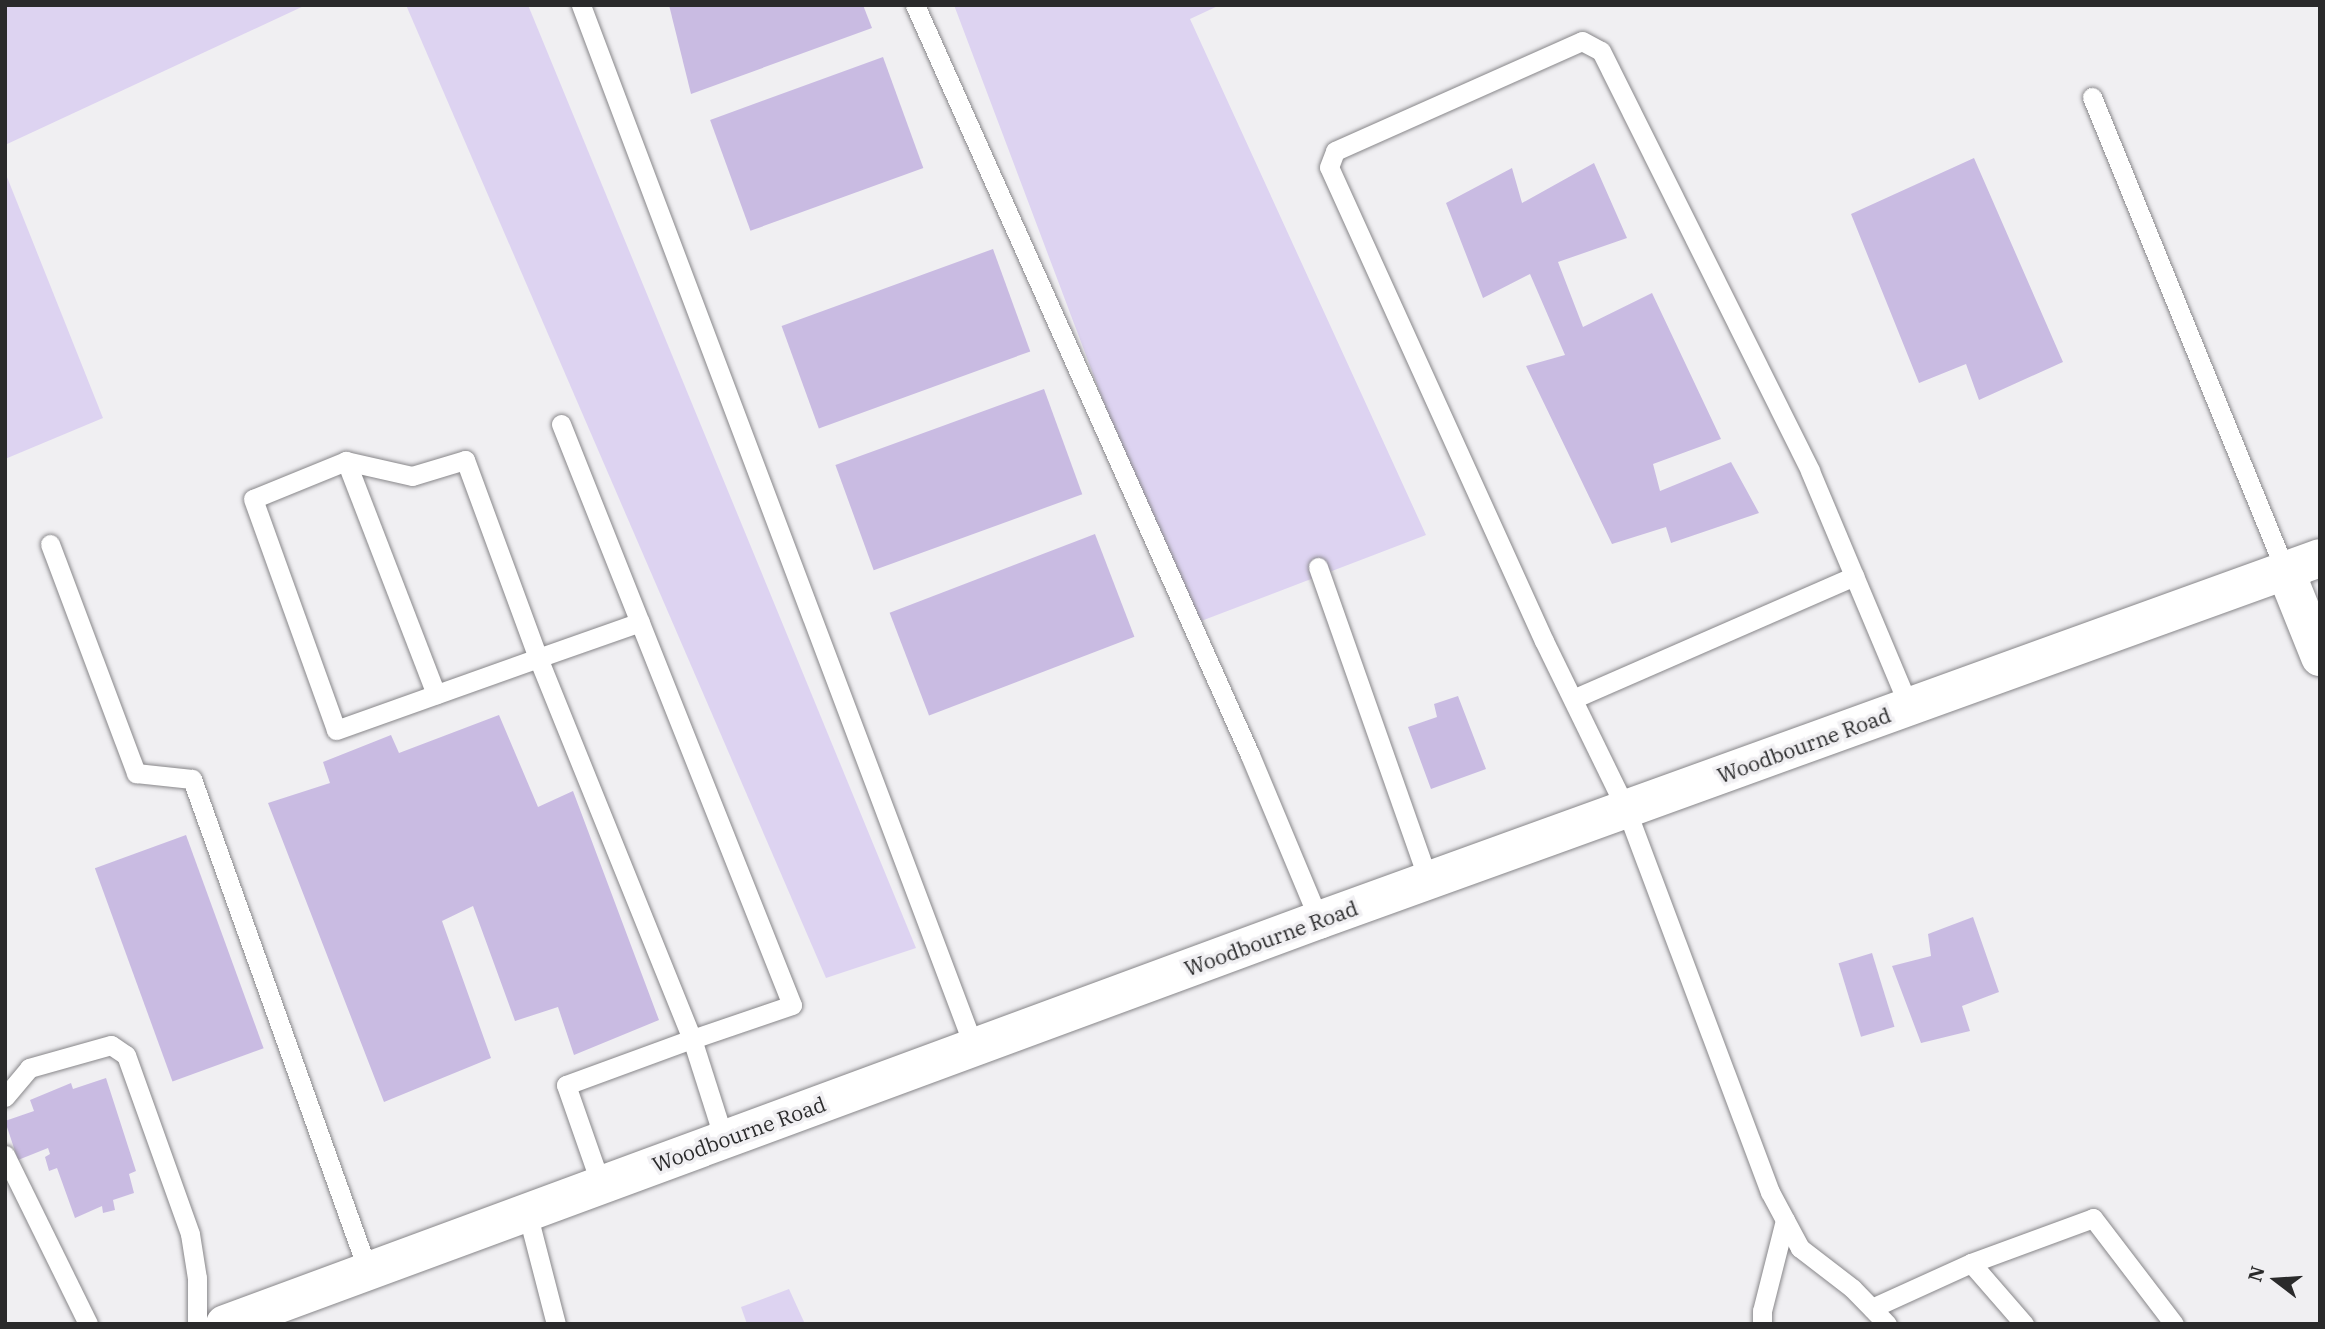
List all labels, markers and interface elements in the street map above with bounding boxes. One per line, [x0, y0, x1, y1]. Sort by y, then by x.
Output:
street label: Woodbourne Road [1714, 702, 1894, 788]
street label: Woodbourne Road [1181, 895, 1361, 981]
street label: Woodbourne Road [649, 1091, 829, 1177]
north arrow [2241, 1245, 2311, 1315]
text: N [2242, 1263, 2270, 1285]

